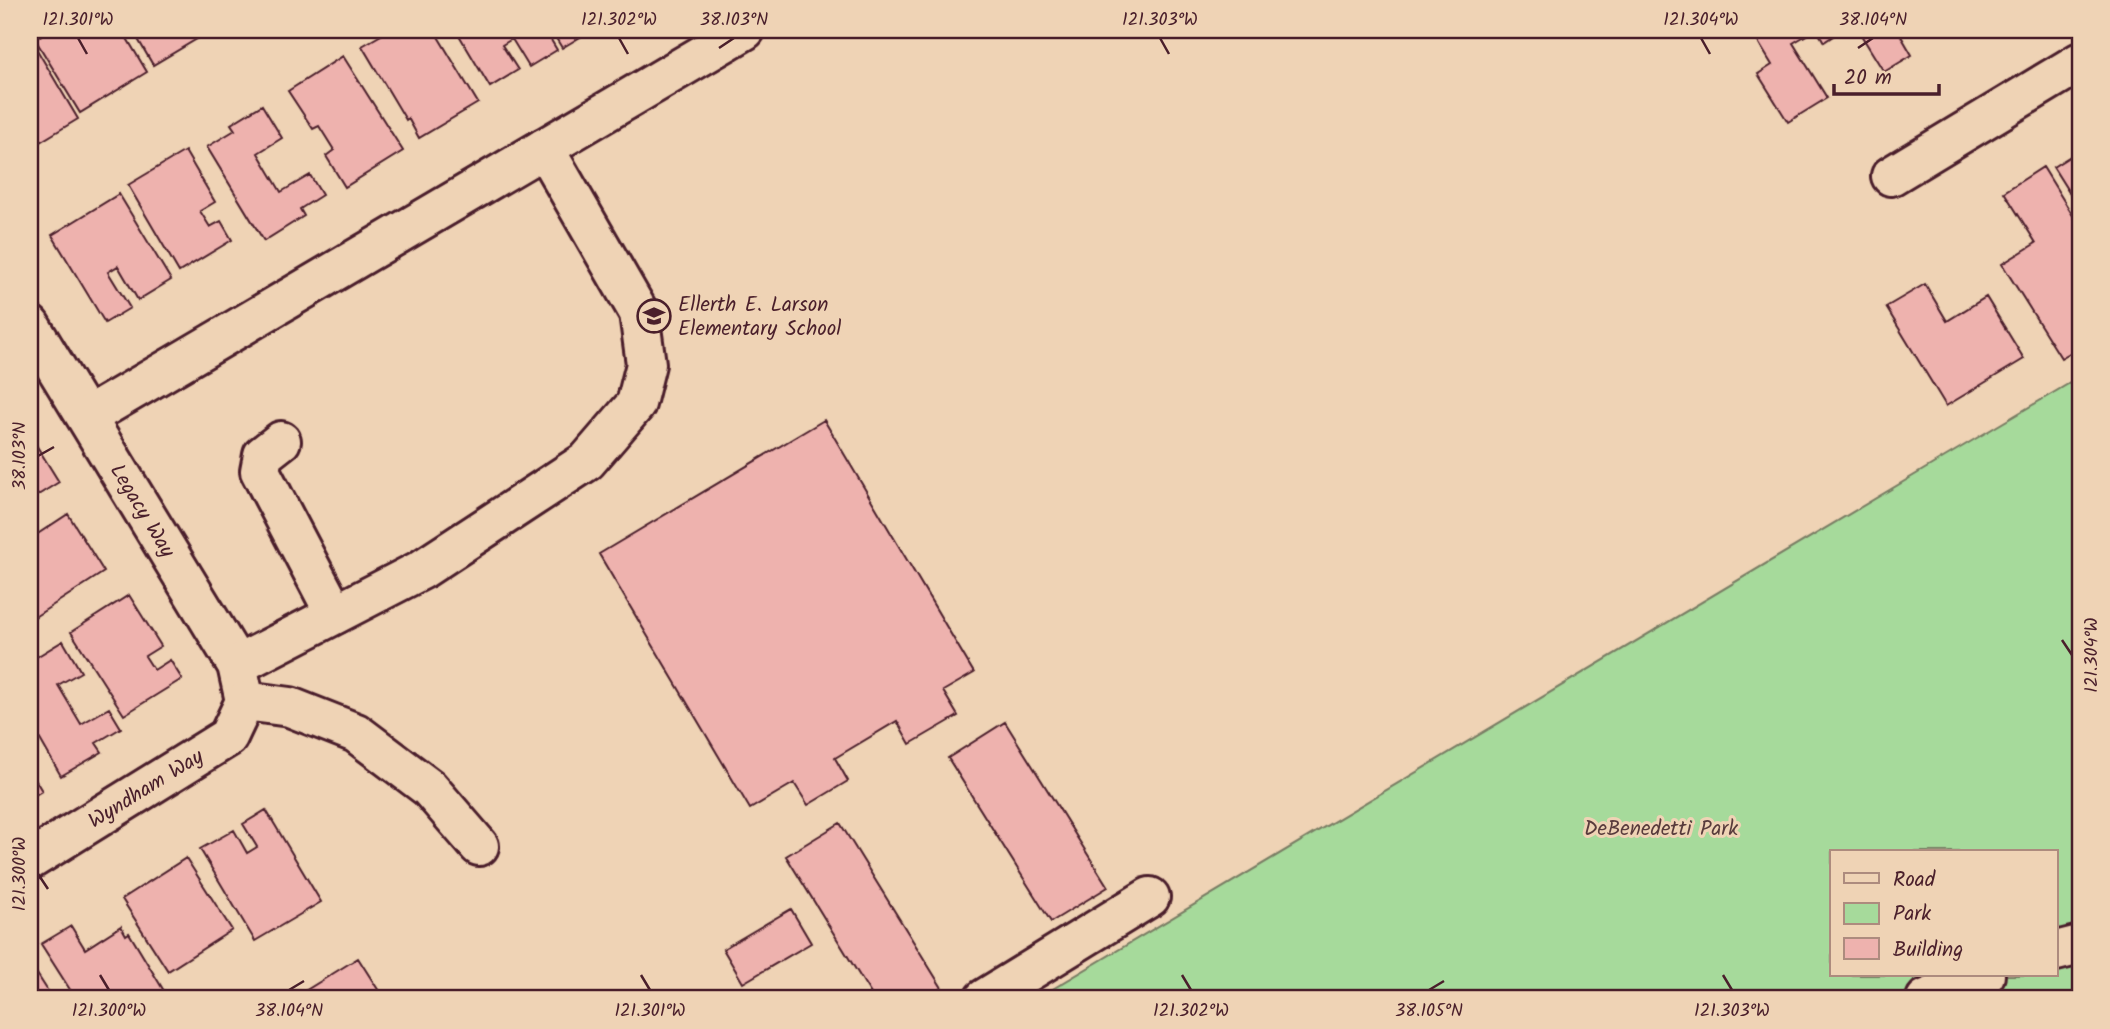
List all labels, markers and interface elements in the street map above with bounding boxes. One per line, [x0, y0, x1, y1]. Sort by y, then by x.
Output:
text: 121.301°W [42, 6, 114, 35]
text: 121.302°W [581, 6, 657, 35]
text: 38.103°N [700, 6, 768, 35]
text: 121.303°W [1122, 6, 1198, 35]
text: 121.304°W [1663, 6, 1739, 35]
text: 38.104°N [1839, 6, 1907, 35]
scale bar [1834, 52, 1938, 96]
text: 20 m [1844, 62, 1892, 95]
place label: Ellerth E. Larson Elementary School [678, 289, 841, 346]
school or university icon: Ellerth E. Larson Elementary School [635, 297, 673, 335]
text: 38.103°N [6, 422, 35, 490]
street label: Legacy Way [100, 458, 183, 564]
text: 121.304°W [2078, 617, 2107, 693]
street label: Wyndham Way [82, 741, 211, 838]
park label: DeBenedetti Park [1584, 813, 1738, 846]
text: 121.300°W [6, 837, 35, 911]
legend [1830, 850, 2058, 976]
text: Road [1893, 864, 1936, 897]
text: Park [1893, 898, 1931, 931]
text: Building [1893, 934, 1963, 967]
text: 121.300°W [72, 997, 146, 1026]
text: 38.104°N [255, 997, 323, 1026]
text: 121.301°W [614, 997, 686, 1026]
text: 121.302°W [1153, 997, 1229, 1026]
text: 38.105°N [1395, 997, 1463, 1026]
text: 121.303°W [1694, 997, 1770, 1026]

